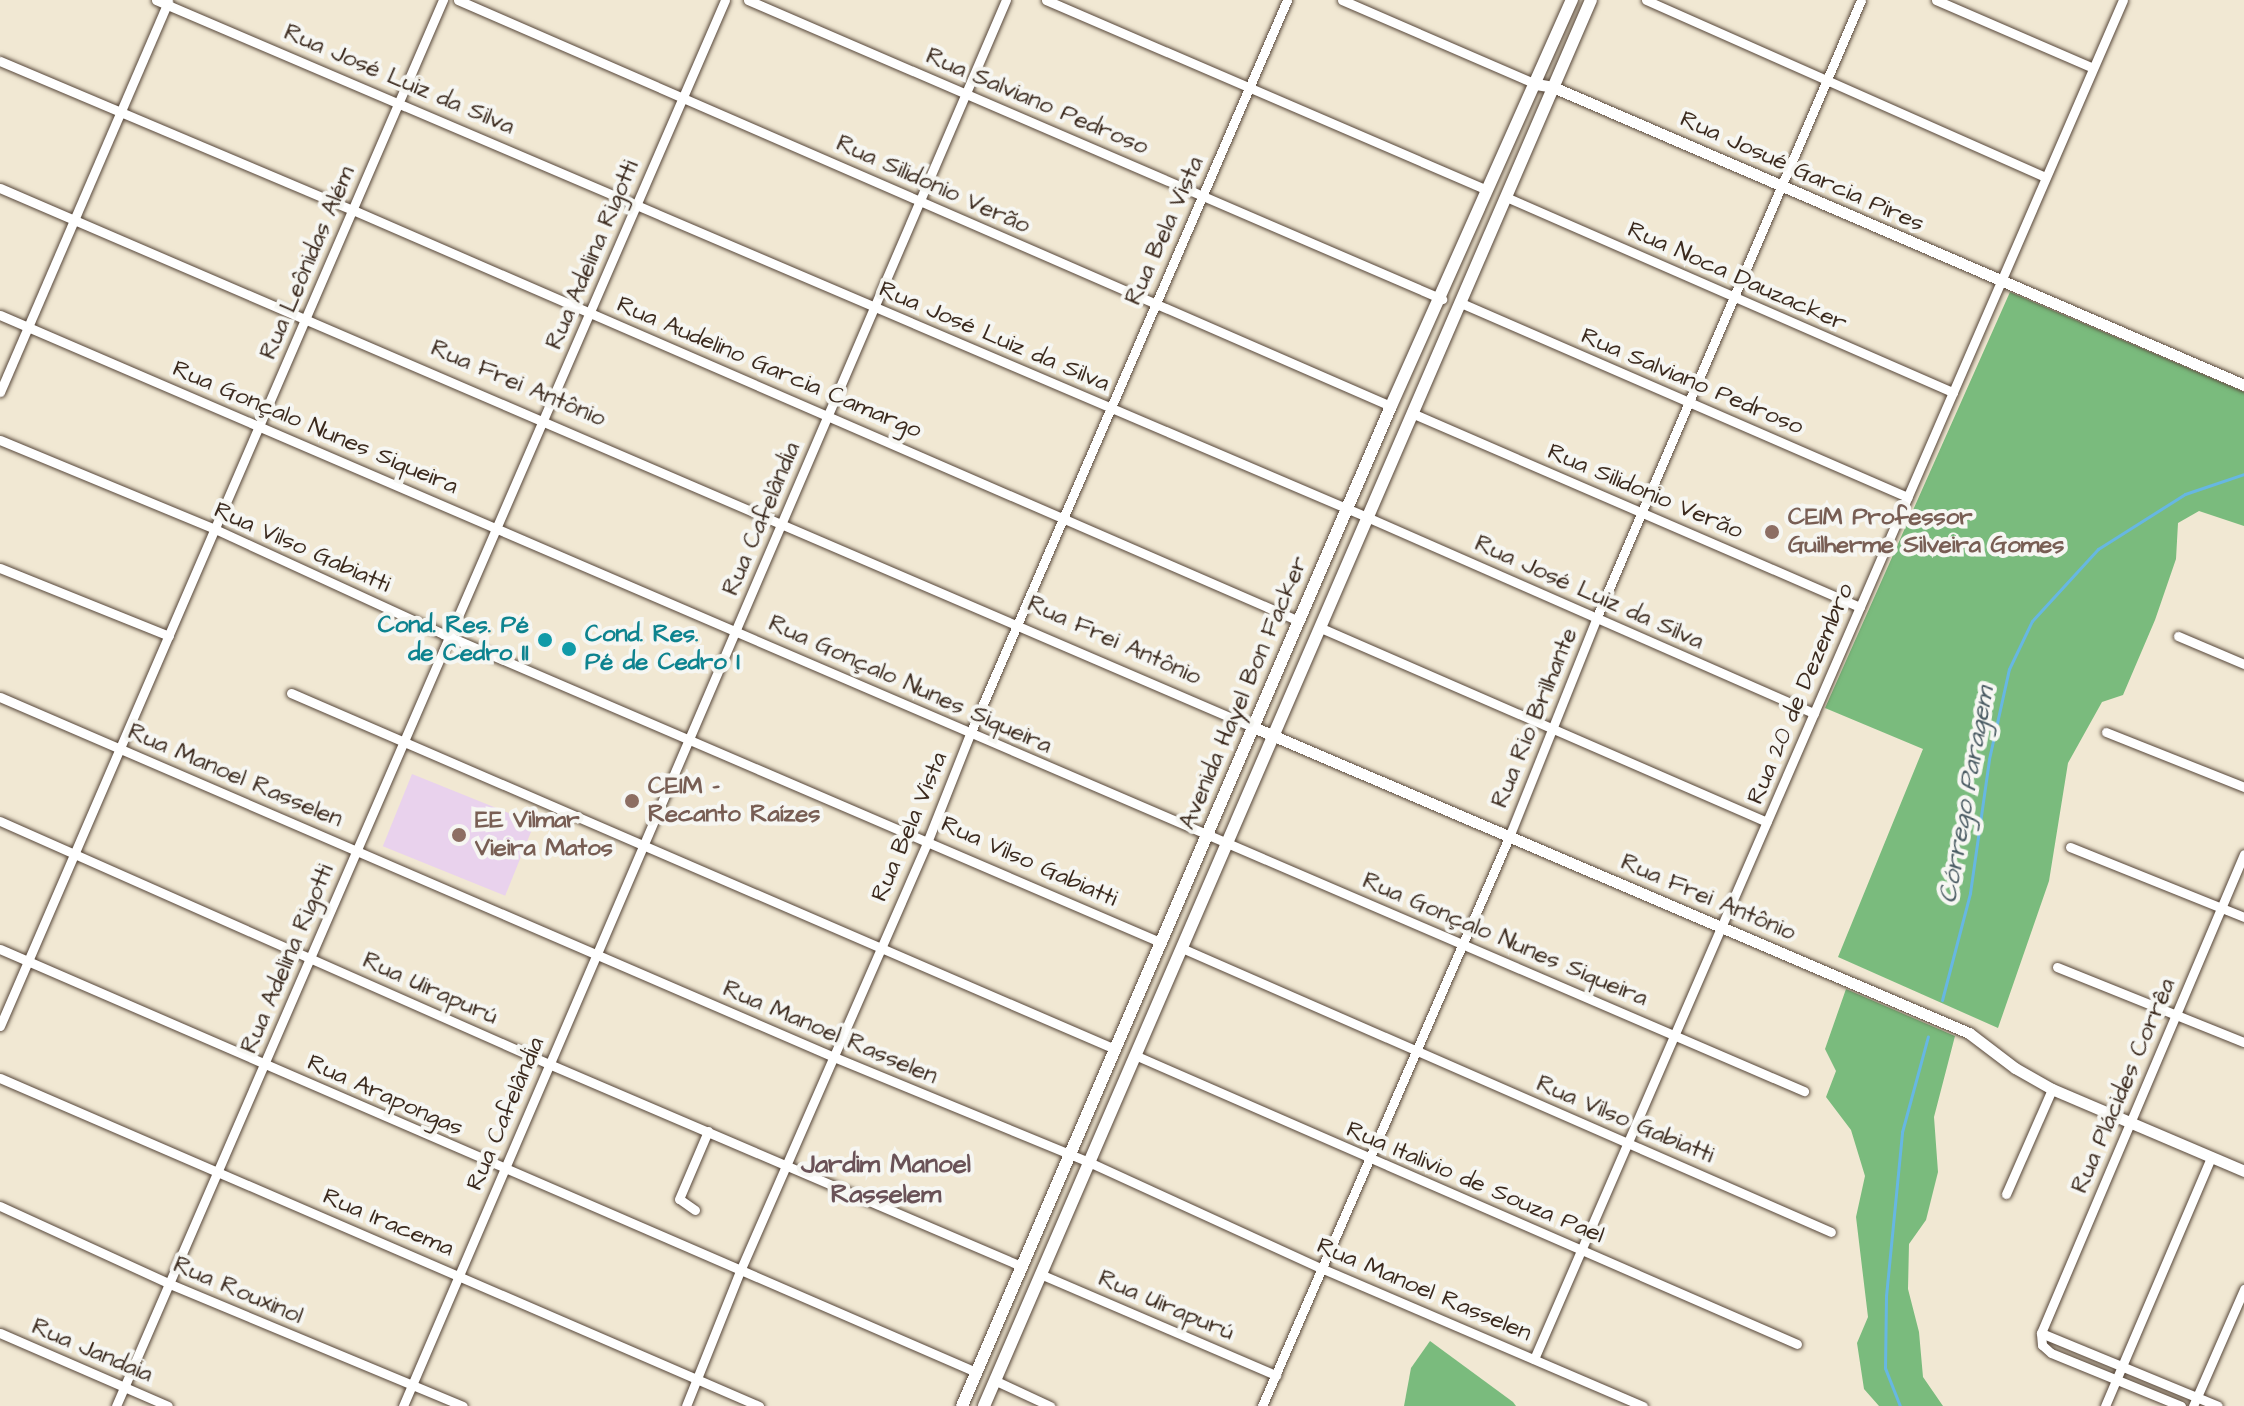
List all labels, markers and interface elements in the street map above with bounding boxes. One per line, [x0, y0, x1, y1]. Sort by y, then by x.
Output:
street label: Rua José Luiz da Silva [279, 18, 519, 142]
street label: Rua Salviano Pedroso [921, 42, 1153, 162]
street label: Rua Josué Garcia Pires [1676, 105, 1928, 239]
street label: Rua Silidonio Verão [832, 129, 1034, 241]
street label: Rua Bela Vista [1119, 152, 1211, 310]
street label: Rua Adelina Rigotti [540, 156, 646, 354]
street label: Rua Leônidas Além [254, 162, 362, 364]
street label: Rua Noca Dauzacker [1623, 216, 1851, 338]
street label: Rua José Luiz da Silva [874, 275, 1114, 399]
street label: Rua Audelino Garcia Camargo [612, 291, 926, 445]
street label: Rua Salviano Pedroso [1576, 322, 1808, 442]
street label: Rua Frei Antônio [426, 334, 610, 434]
street label: Rua Gonçalo Nunes Siqueira [168, 355, 462, 501]
street label: Rua Cafelândia [717, 438, 807, 600]
street label: Rua Silidonio Verão [1543, 438, 1747, 546]
street label: Rua Vilso Gabiatti [209, 496, 395, 600]
place label: CEIM Professor Guilherme Silveira Gomes [1788, 504, 2064, 560]
marker: CEIM Professor Guilherme Silveira Gomes [1763, 523, 1781, 541]
street label: Rua José Luiz da Silva [1470, 530, 1708, 656]
street label: Avenida Hayel Bon Facker [1173, 552, 1315, 834]
street label: Rua 20 de Dezembro [1741, 579, 1861, 809]
street label: Rua Frei Antônio [1023, 590, 1205, 692]
street label: Rua Gonçalo Nunes Siqueira [764, 609, 1056, 761]
place label: Cond. Res. Pé de Cedro II [378, 612, 529, 668]
place label: Cond. Res. Pé de Cedro I [585, 621, 740, 677]
street label: Rua Rio Brilhante [1486, 624, 1584, 812]
marker: Cond. Res. Pé de Cedro II [536, 631, 554, 649]
marker: Cond. Res. Pé de Cedro I [560, 640, 578, 658]
water label: Córrego Paragem [1933, 684, 2001, 906]
street label: Rua Manoel Rasselen [123, 718, 347, 834]
street label: Rua Bela Vista [866, 748, 954, 906]
place label: CEIM - Recanto Raízes [648, 773, 820, 829]
marker: CEIM - Recanto Raízes [623, 792, 641, 810]
place label: EE Vilmar Vieira Matos [475, 807, 613, 863]
street label: Rua Vilso Gabiatti [936, 810, 1122, 914]
marker: EE Vilmar Vieira Matos [450, 826, 468, 844]
street label: Rua Frei Antônio [1616, 848, 1800, 948]
street label: Rua Adelina Rigotti [235, 860, 341, 1058]
street label: Rua Gonçalo Nunes Siqueira [1358, 867, 1652, 1013]
street label: Rua Uirapurú [358, 946, 502, 1032]
street label: Rua Plácides Corrêa [2066, 974, 2182, 1198]
street label: Rua Manoel Rasselen [718, 975, 942, 1091]
street label: Rua Cafelândia [461, 1033, 551, 1195]
street label: Rua Arapongas [303, 1049, 467, 1143]
street label: Rua Vilso Gabiatti [1532, 1070, 1718, 1170]
street label: Rua Italivio de Souza Pael [1342, 1116, 1608, 1250]
district label: Jardim Manoel Rasselem [801, 1149, 971, 1210]
street label: Rua Iracema [318, 1183, 458, 1263]
street label: Rua Manoel Rasselen [1312, 1232, 1536, 1348]
street label: Rua Rouxinol [169, 1251, 307, 1331]
street label: Rua Uirapurú [1094, 1264, 1238, 1348]
street label: Rua Jandaia [27, 1313, 157, 1389]

